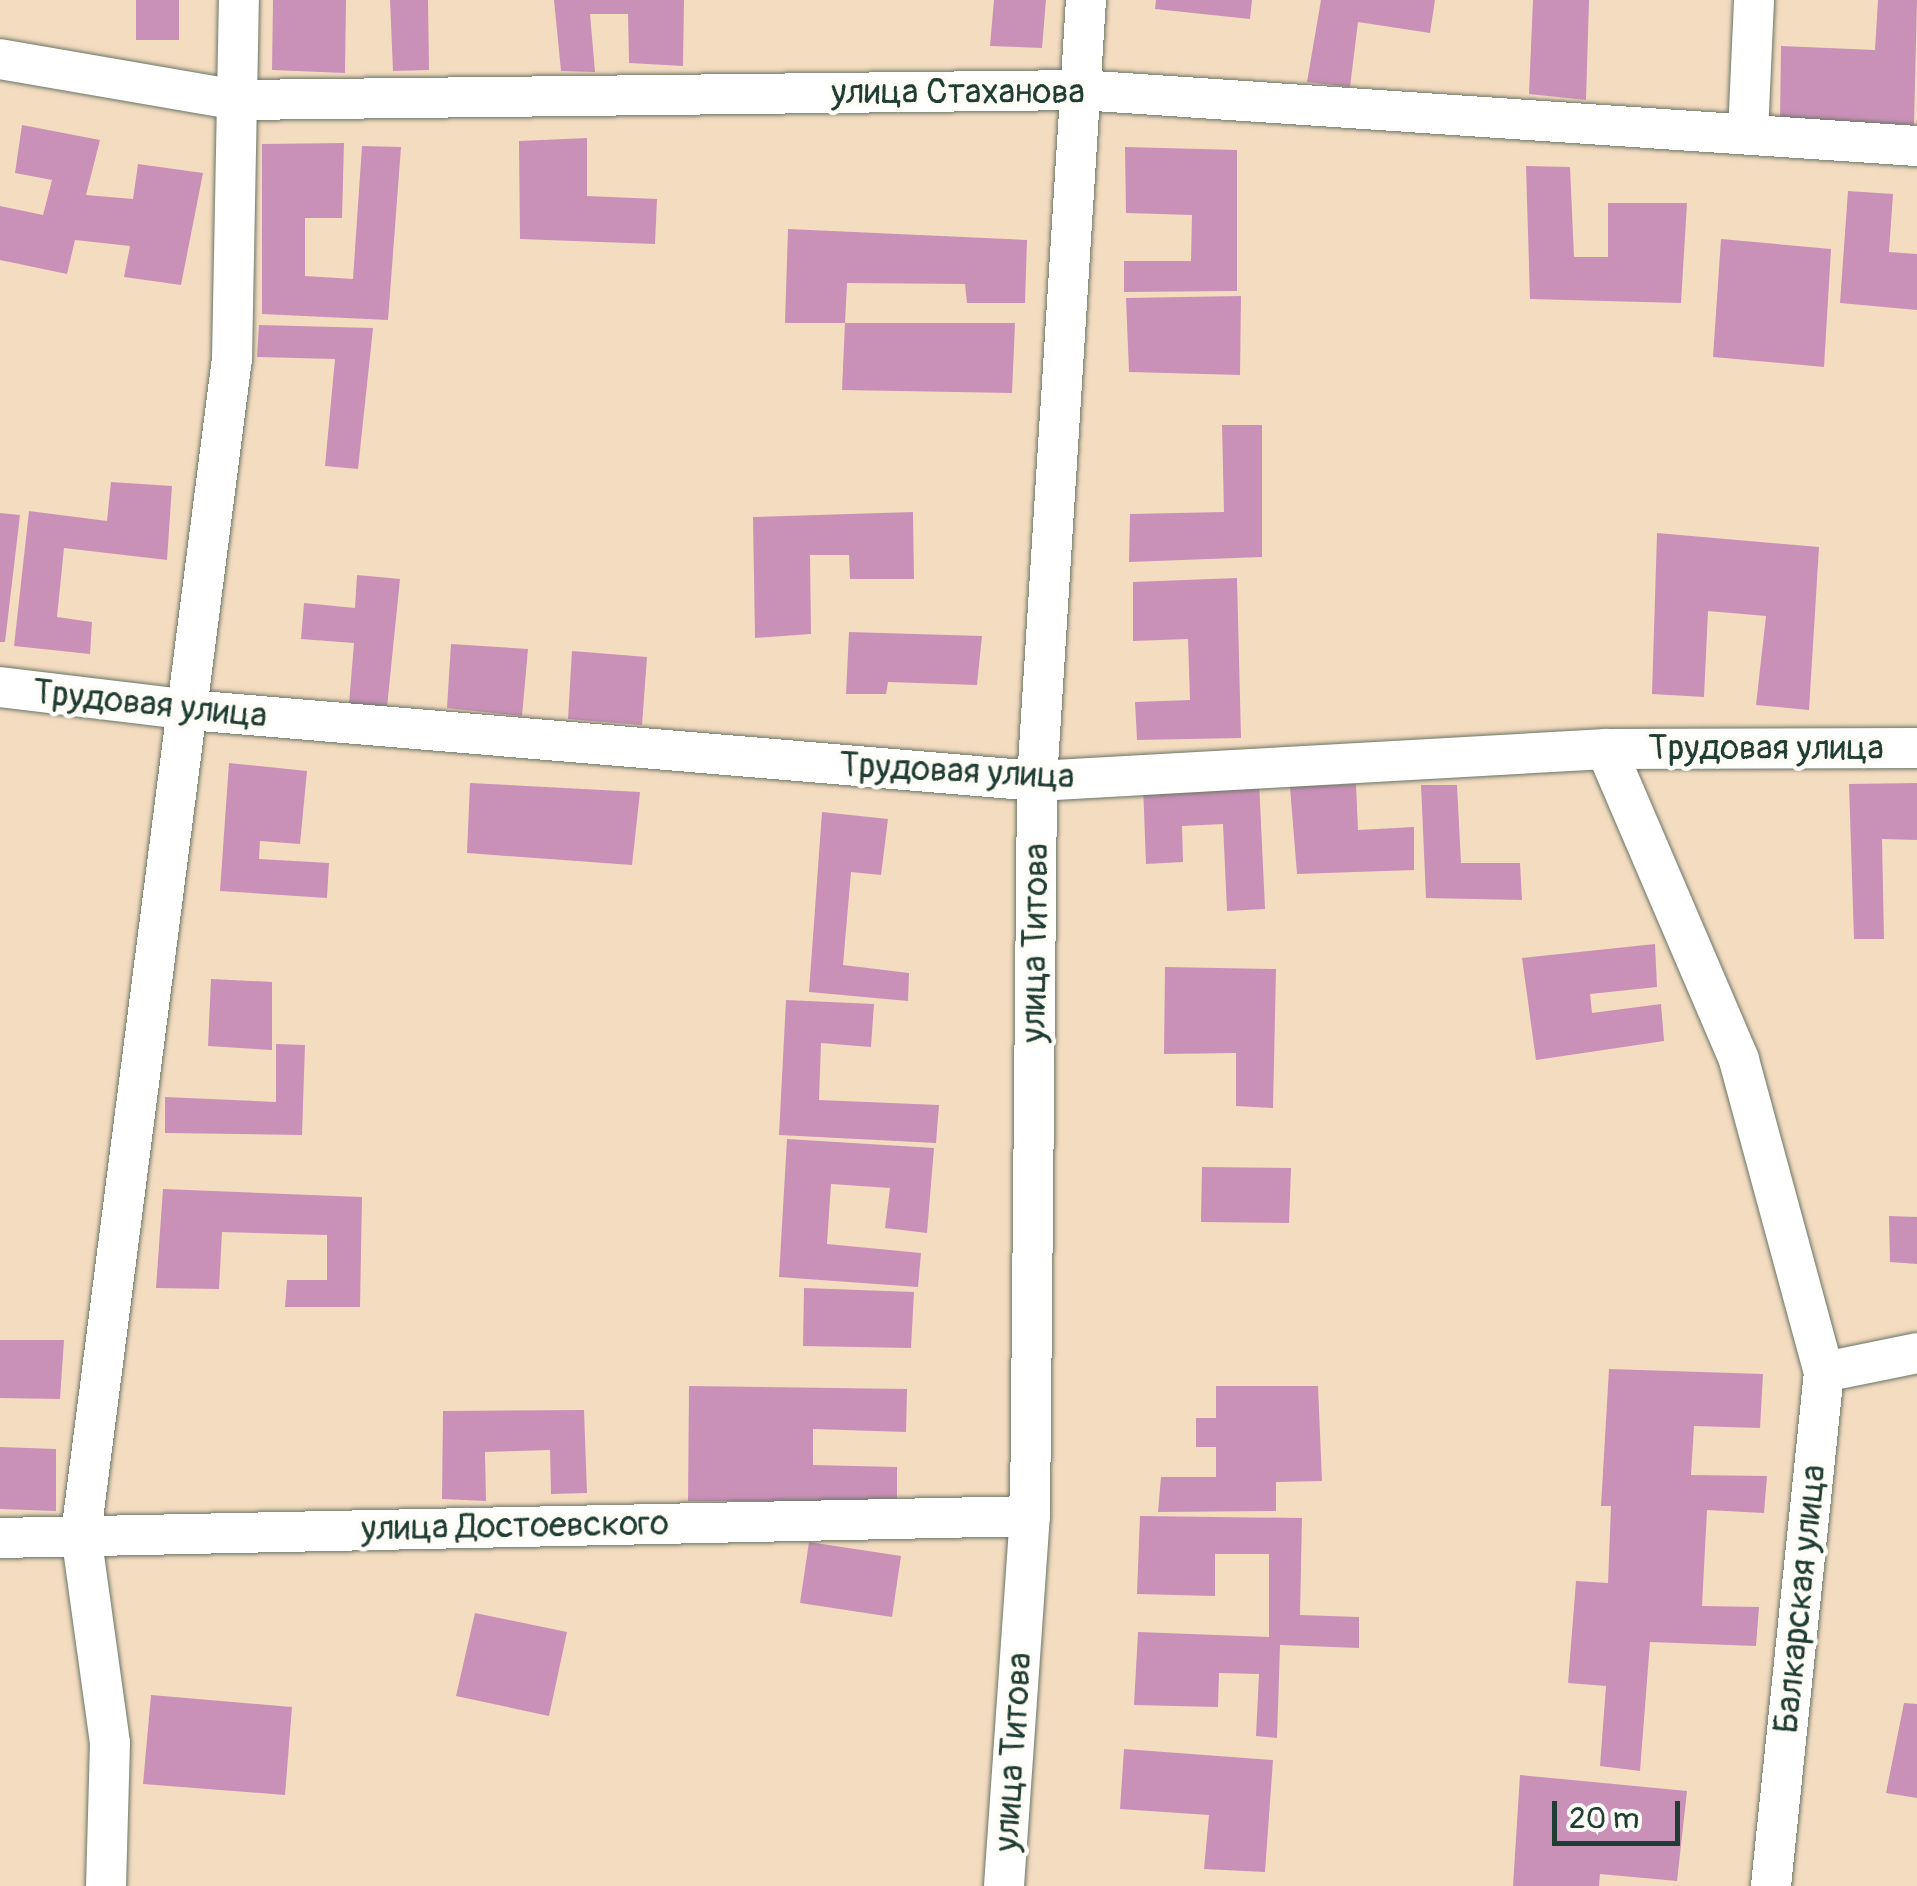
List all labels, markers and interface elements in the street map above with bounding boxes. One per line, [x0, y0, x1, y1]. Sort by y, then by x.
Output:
street label: улица Стаханова [831, 71, 1085, 113]
street label: Трудовая улица [31, 671, 269, 737]
street label: Трудовая улица [1648, 727, 1884, 769]
street label: Трудовая улица [838, 744, 1076, 798]
street label: улица Титова [1012, 843, 1058, 1043]
street label: Балкарская улица [1765, 1463, 1835, 1735]
street label: улица Достоевского [361, 1502, 669, 1550]
street label: улица Титова [985, 1651, 1041, 1853]
scale bar [1557, 1781, 1684, 1843]
text: 20 m [1569, 1800, 1639, 1837]

